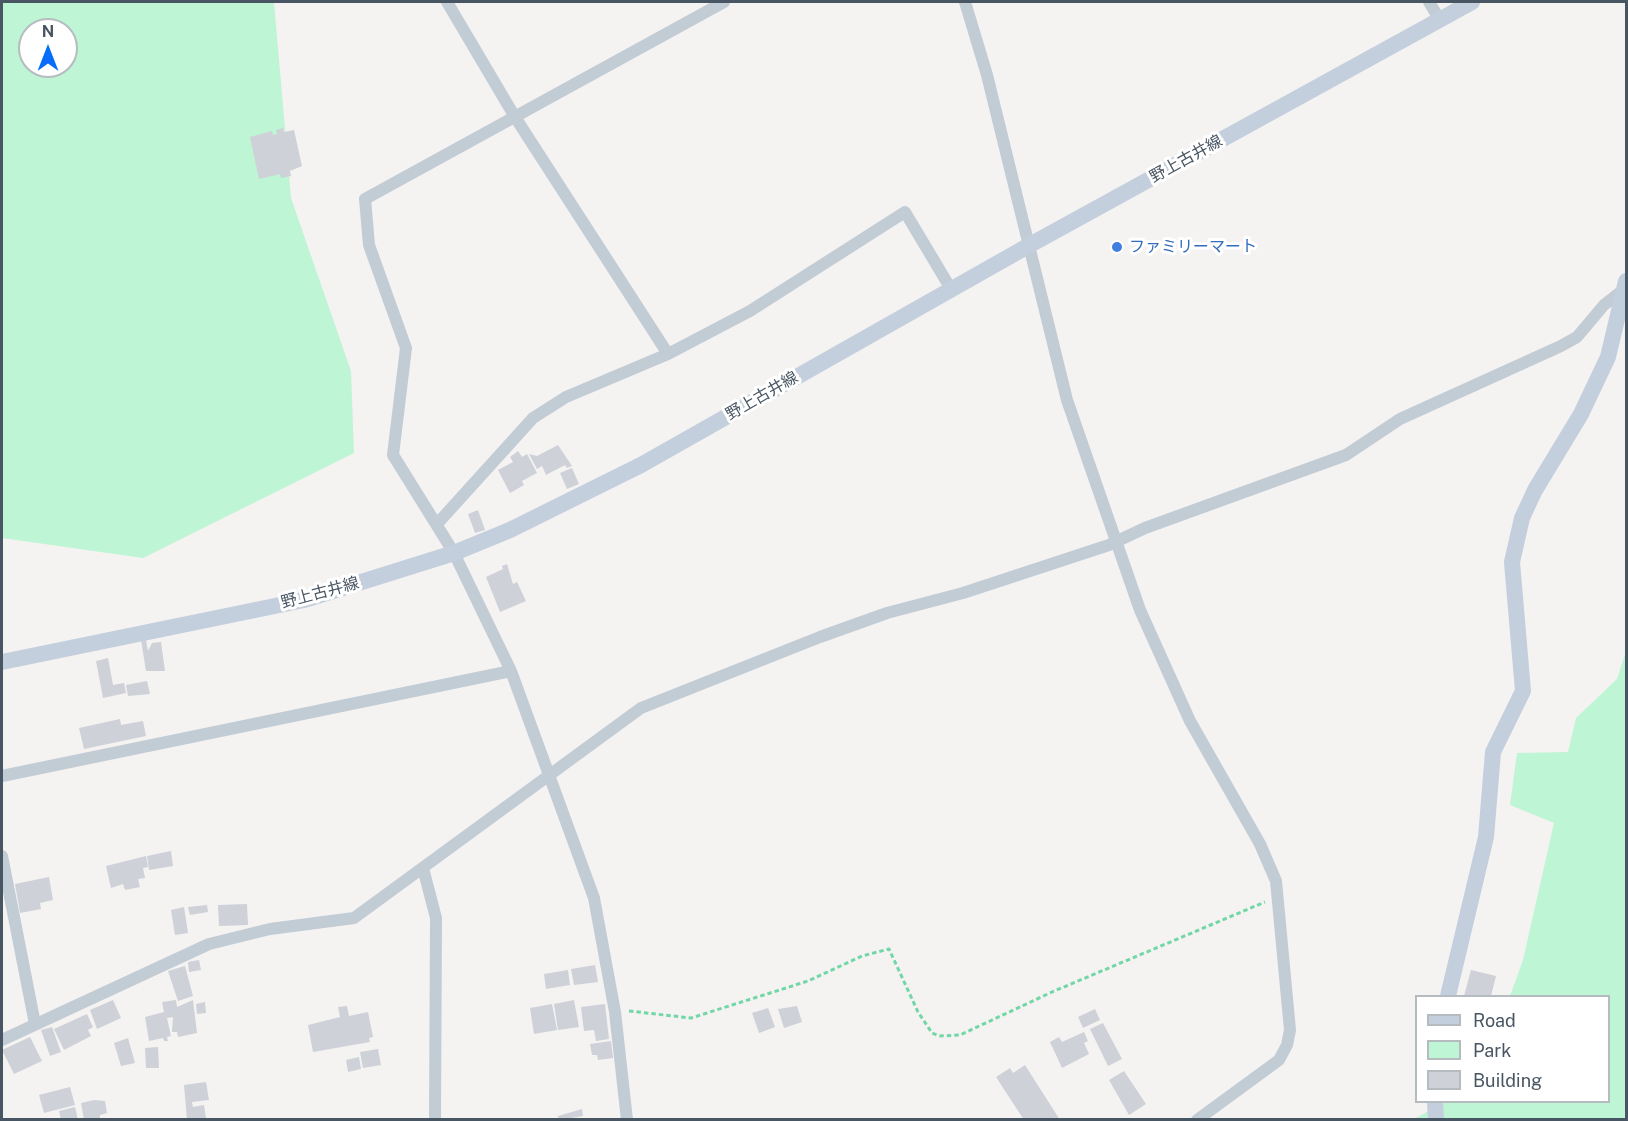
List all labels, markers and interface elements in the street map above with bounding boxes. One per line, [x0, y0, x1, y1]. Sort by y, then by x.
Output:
north arrow [18, 18, 78, 78]
text: N [42, 22, 54, 41]
street label: 野上古井線 [1146, 131, 1226, 187]
place label: ファミリーマート [1129, 237, 1257, 257]
marker: ファミリーマート [1110, 240, 1124, 254]
street label: 野上古井線 [723, 368, 801, 424]
street label: 野上古井線 [279, 573, 361, 613]
legend [1415, 995, 1610, 1103]
text: Road [1473, 1010, 1516, 1031]
text: Park [1473, 1040, 1511, 1061]
text: Building [1473, 1070, 1542, 1091]

